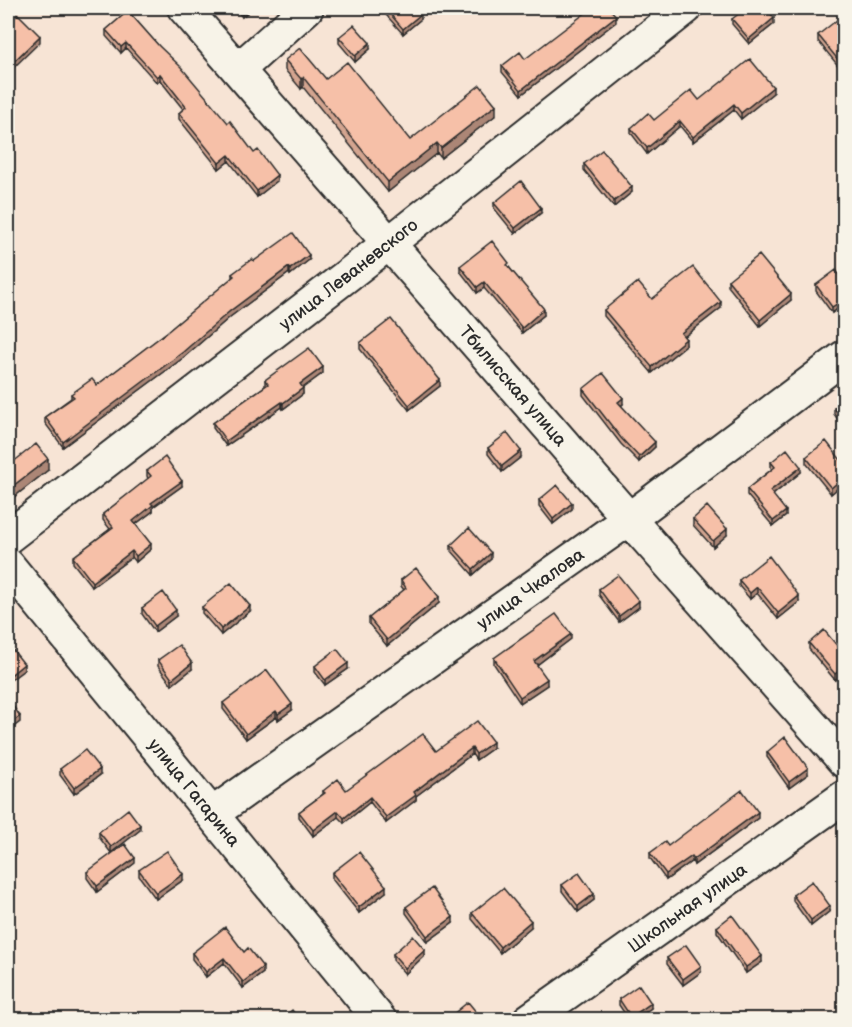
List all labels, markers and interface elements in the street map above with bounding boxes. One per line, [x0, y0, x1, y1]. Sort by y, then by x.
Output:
street label: улица Леваневского [275, 215, 422, 335]
street label: Тбилисская улица [454, 322, 571, 451]
street label: улица Чкалова [473, 544, 589, 634]
street label: улица Гагарина [143, 735, 244, 852]
street label: Школьная улица [624, 859, 751, 958]

